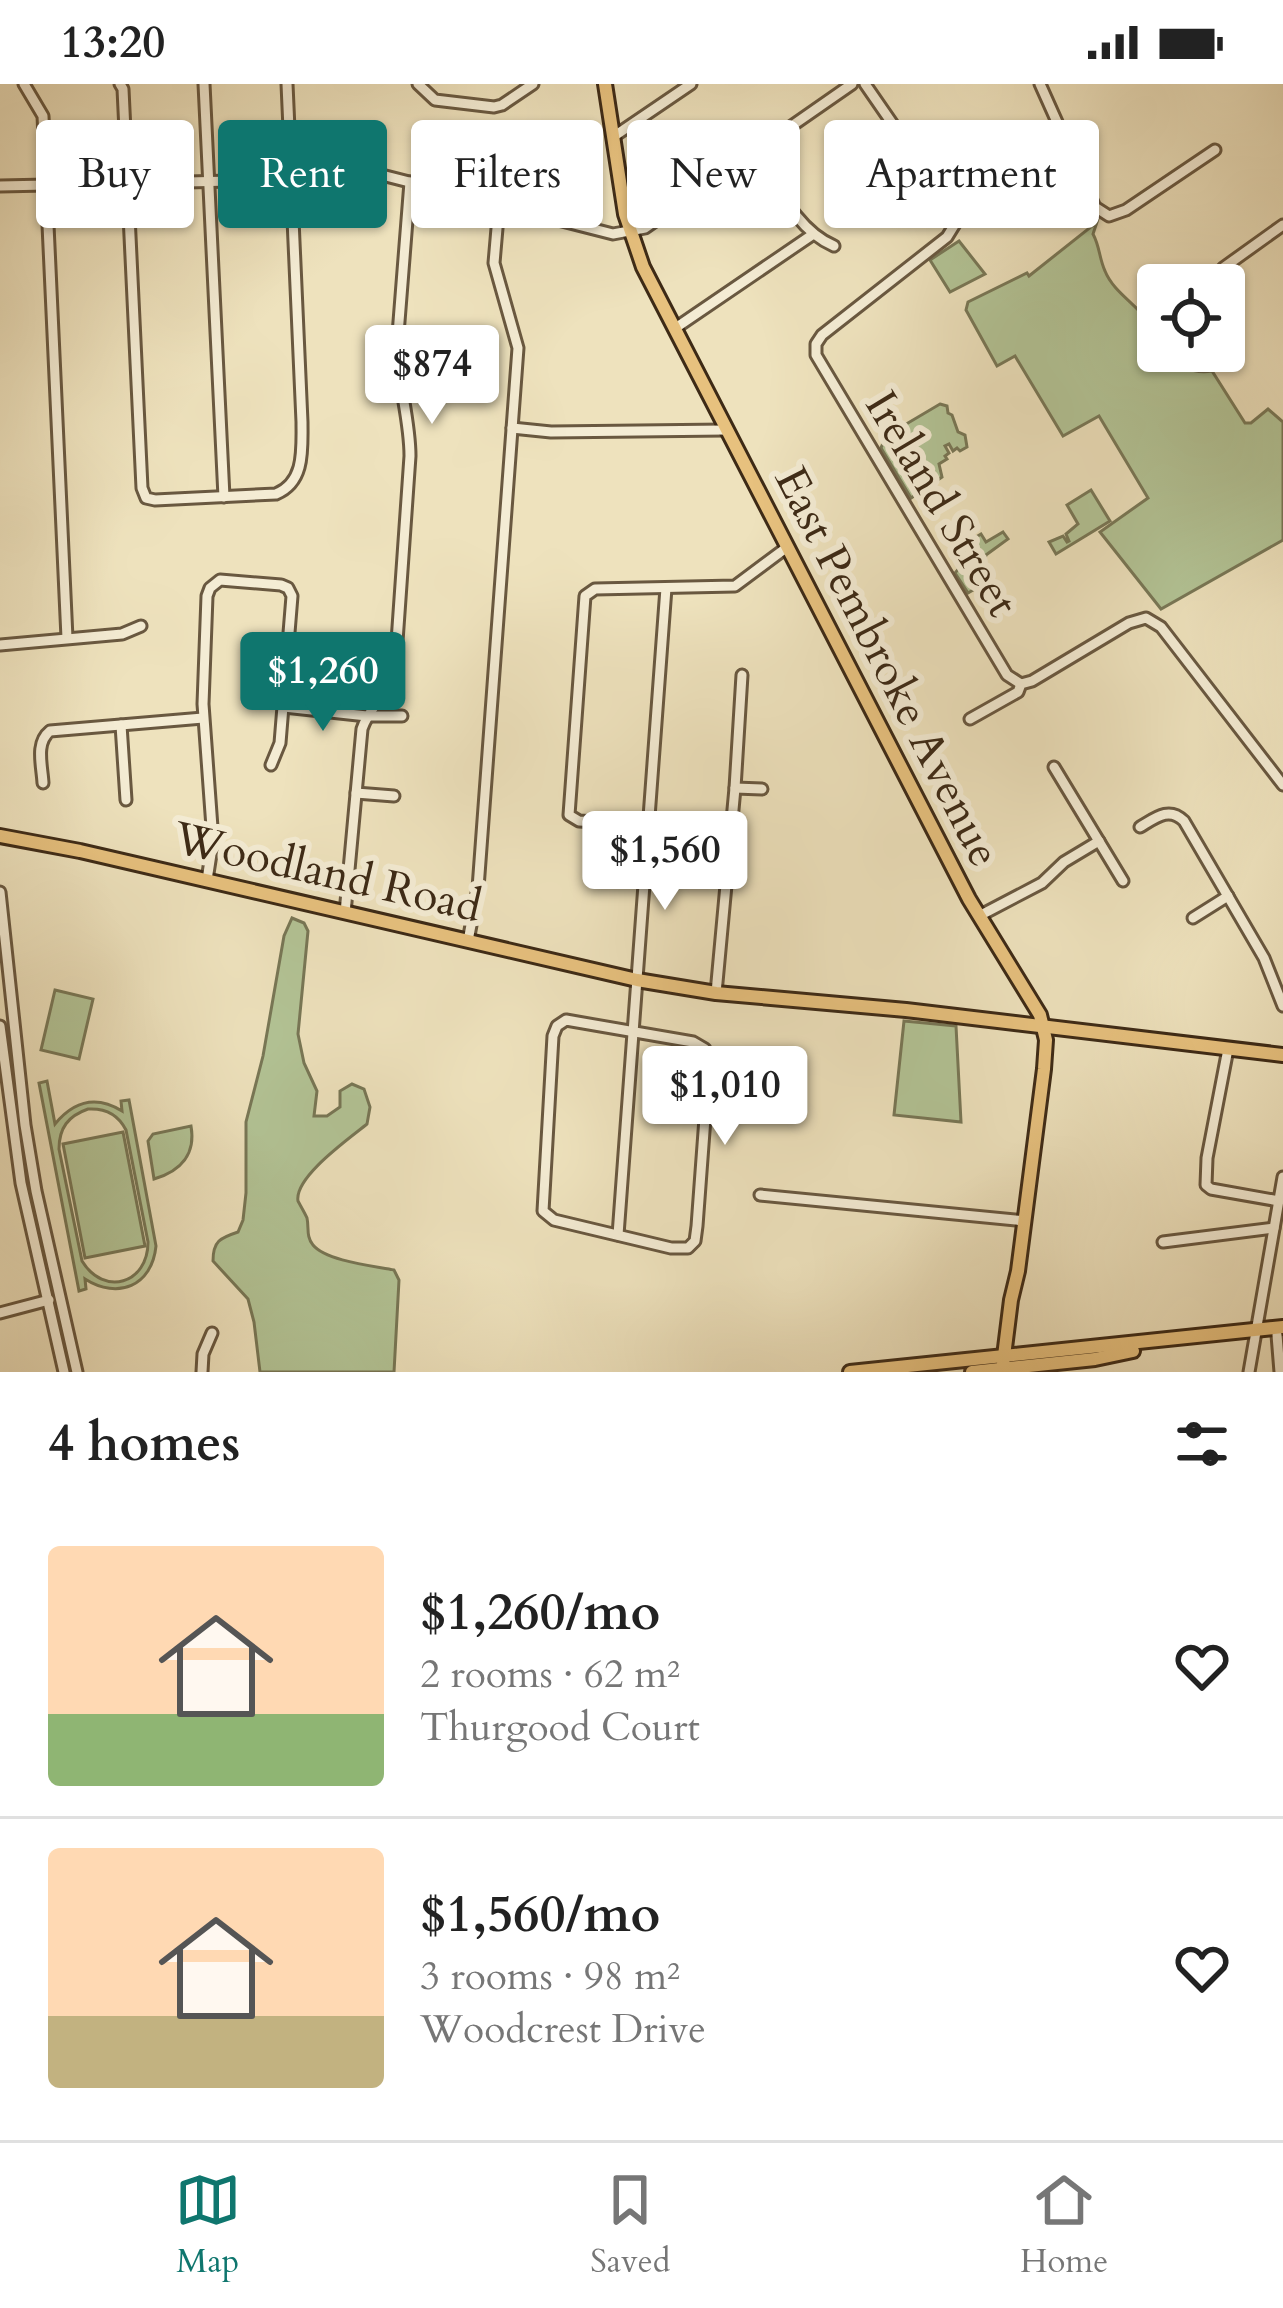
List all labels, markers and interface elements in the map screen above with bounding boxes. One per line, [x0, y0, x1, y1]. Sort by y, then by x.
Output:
text: 13:20 [60, 12, 165, 73]
chip: Buy [36, 120, 194, 228]
chip: Rent [218, 120, 387, 228]
chip: Filters [411, 120, 603, 228]
chip: New [627, 120, 800, 228]
chip: Apartment [824, 120, 1099, 228]
map controls [1137, 264, 1245, 372]
button: locate [1137, 264, 1245, 372]
pin: $874 [361, 325, 503, 427]
text: $874 [392, 337, 472, 390]
street label: Ireland Street [850, 380, 1033, 628]
street label: East Pembroke Avenue [760, 456, 1015, 877]
pin: $1,260 [225, 632, 421, 734]
text: $1,260 [267, 644, 379, 697]
street label: Woodland Road [167, 807, 487, 937]
pin: $1,560 [567, 811, 763, 913]
text: $1,560 [609, 823, 721, 876]
pin: $1,010 [627, 1046, 823, 1148]
text: $1,010 [669, 1058, 781, 1111]
text: 4 homes [48, 1409, 240, 1479]
icon: filters [1169, 1411, 1235, 1477]
text: $1,260/mo [420, 1578, 660, 1648]
icon: home [144, 1594, 288, 1738]
icon: heart [1169, 1633, 1235, 1699]
text: 2 rooms · 62 m² [420, 1648, 680, 1701]
text: Thurgood Court [420, 1701, 700, 1754]
text: $1,560/mo [420, 1880, 660, 1950]
icon: home [144, 1896, 288, 2040]
icon: heart [1169, 1935, 1235, 2001]
text: 3 rooms · 98 m² [420, 1950, 680, 2003]
text: Woodcrest Drive [420, 2003, 706, 2056]
tab: Map [175, 2167, 241, 2284]
tab: Saved [590, 2167, 670, 2284]
tab: Home [1020, 2167, 1108, 2284]

